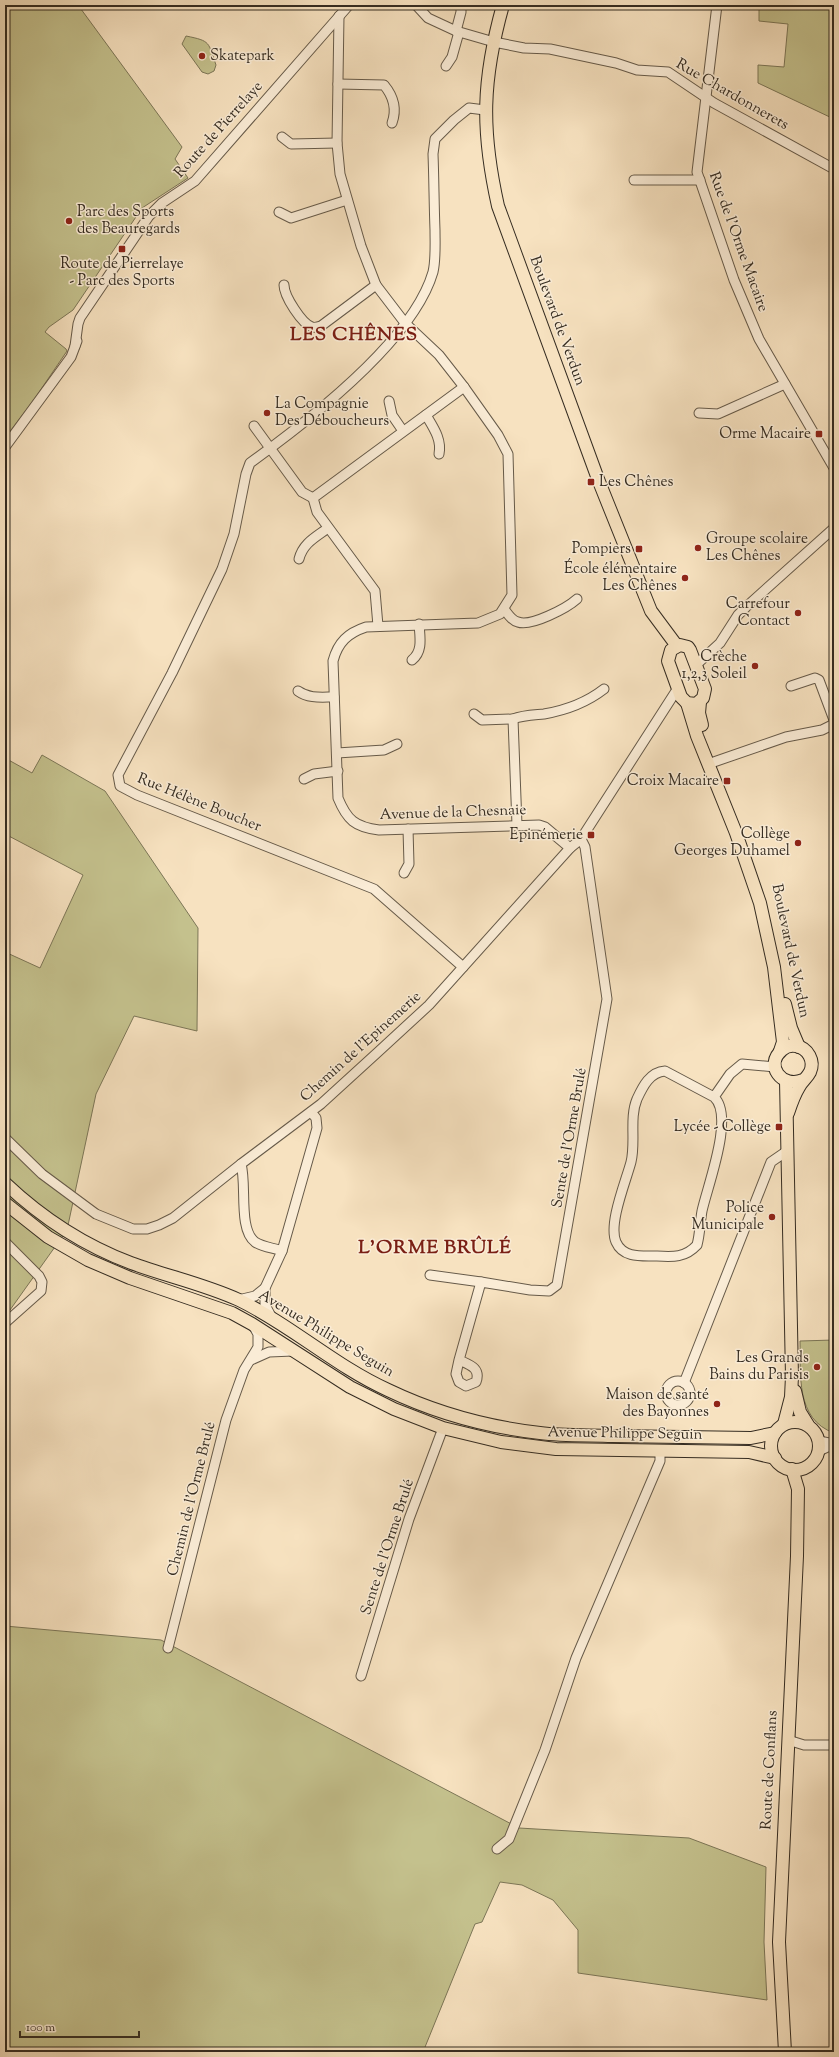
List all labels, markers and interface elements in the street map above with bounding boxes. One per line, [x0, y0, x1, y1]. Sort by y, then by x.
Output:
place label: Skatepark [210, 46, 275, 67]
marker: Skatepark [197, 51, 207, 61]
street label: Rue Chardonnerets [672, 54, 792, 136]
street label: Route de Pierrelaye [170, 77, 268, 183]
street label: Rue de l'Orme Macaire [703, 169, 773, 315]
place label: Parc des Sports des Beauregards [77, 202, 180, 240]
marker: Parc des Sports des Beauregards [64, 216, 74, 226]
marker: Route de Pierrelaye - Parc des Sports [117, 244, 127, 254]
street label: Boulevard de Verdun [524, 253, 590, 389]
place label: Route de Pierrelaye - Parc des Sports [60, 254, 184, 292]
district label: LES CHÊNES [290, 322, 418, 349]
place label: La Compagnie Des Déboucheurs [275, 394, 389, 432]
marker: La Compagnie Des Déboucheurs [262, 408, 272, 418]
place label: Orme Macaire [719, 424, 811, 445]
marker: Orme Macaire [814, 429, 824, 439]
place label: Les Chênes [599, 472, 674, 493]
marker: Les Chênes [586, 477, 596, 487]
place label: Groupe scolaire Les Chênes [706, 529, 808, 567]
place label: Pompiers [572, 539, 631, 560]
marker: Groupe scolaire Les Chênes [693, 543, 703, 553]
marker: Pompiers [634, 544, 644, 554]
place label: École élémentaire Les Chênes [564, 558, 677, 597]
marker: École élémentaire Les Chênes [680, 573, 690, 583]
place label: Carrefour Contact [726, 594, 790, 632]
marker: Carrefour Contact [793, 608, 803, 618]
place label: Crèche 1,2,3 Soleil [682, 647, 747, 685]
marker: Crèche 1,2,3 Soleil [750, 661, 760, 671]
street label: Rue Hélène Boucher [134, 769, 265, 838]
place label: Croix Macaire [627, 771, 719, 792]
marker: Croix Macaire [722, 776, 732, 786]
street label: Avenue de la Chesnaie [379, 800, 527, 826]
place label: Collège Georges Duhamel [674, 824, 790, 862]
place label: Epinémerie [510, 825, 583, 846]
marker: Epinémerie [586, 830, 596, 840]
marker: Collège Georges Duhamel [793, 838, 803, 848]
street label: Boulevard de Verdun [766, 882, 814, 1020]
street label: Chemin de l'Epinemerie [296, 987, 426, 1107]
street label: Sente de l'Orme Brulé [547, 1066, 593, 1210]
place label: Lycée - Collège [674, 1117, 771, 1138]
marker: Lycée - Collège [774, 1122, 784, 1132]
place label: Police Municipale [692, 1198, 764, 1236]
marker: Police Municipale [767, 1212, 777, 1222]
district label: L'ORME BRÛLÉ [358, 1235, 512, 1262]
street label: Avenue Philippe Seguin [254, 1285, 398, 1383]
place label: Les Grands Bains du Parisis [709, 1348, 809, 1386]
marker: Les Grands Bains du Parisis [812, 1362, 822, 1372]
place label: Maison de santé des Bayonnes [606, 1385, 709, 1423]
marker: Maison de santé des Bayonnes [712, 1399, 722, 1409]
street label: Chemin de l'Orme Brulé [163, 1420, 221, 1578]
street label: Avenue Philippe Seguin [547, 1422, 703, 1446]
street label: Sente de l'Orme Brulé [356, 1476, 420, 1618]
street label: Route de Conflans [756, 1710, 784, 1830]
scale bar [20, 2013, 139, 2039]
text: 100 m [26, 2019, 55, 2037]

